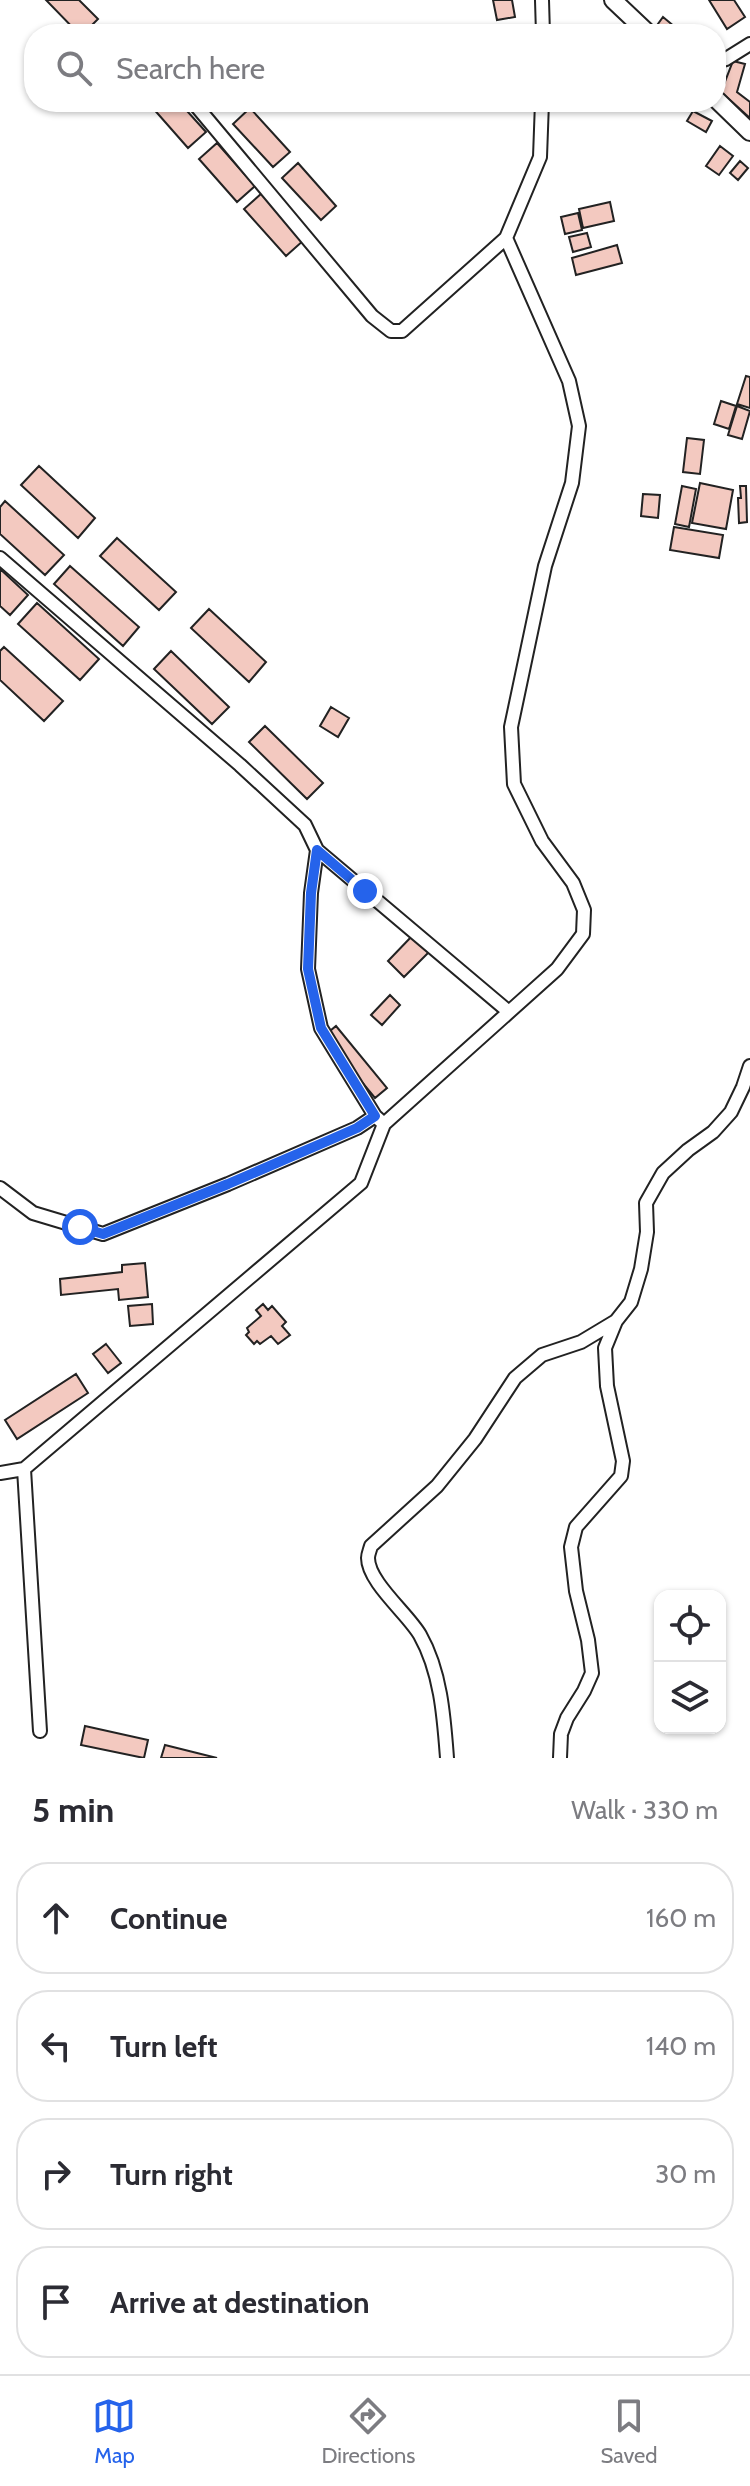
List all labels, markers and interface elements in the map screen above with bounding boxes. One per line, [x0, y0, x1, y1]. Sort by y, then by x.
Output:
search box [24, 24, 726, 112]
icon: search [52, 46, 96, 90]
text: Search here [116, 50, 265, 87]
route end [347, 873, 383, 909]
route start [62, 1209, 98, 1245]
map controls [654, 1590, 726, 1734]
button: locate [654, 1590, 726, 1662]
button: layers [654, 1662, 726, 1734]
text: 5 min [32, 1789, 114, 1831]
text: Walk · 330 m [571, 1794, 718, 1826]
icon: ahead [34, 1896, 78, 1940]
text: Continue [110, 1900, 227, 1937]
text: 160 m [646, 1902, 716, 1934]
icon: left [34, 2024, 78, 2068]
text: Turn left [110, 2028, 218, 2065]
text: 140 m [646, 2030, 716, 2062]
icon: right [34, 2152, 78, 2196]
text: Turn right [110, 2156, 233, 2193]
text: 30 m [655, 2158, 716, 2190]
icon: arrive [34, 2280, 78, 2324]
text: Arrive at destination [110, 2284, 370, 2321]
tab: Map [92, 2394, 136, 2469]
tab: Directions [321, 2394, 415, 2469]
tab: Saved [600, 2394, 658, 2469]

